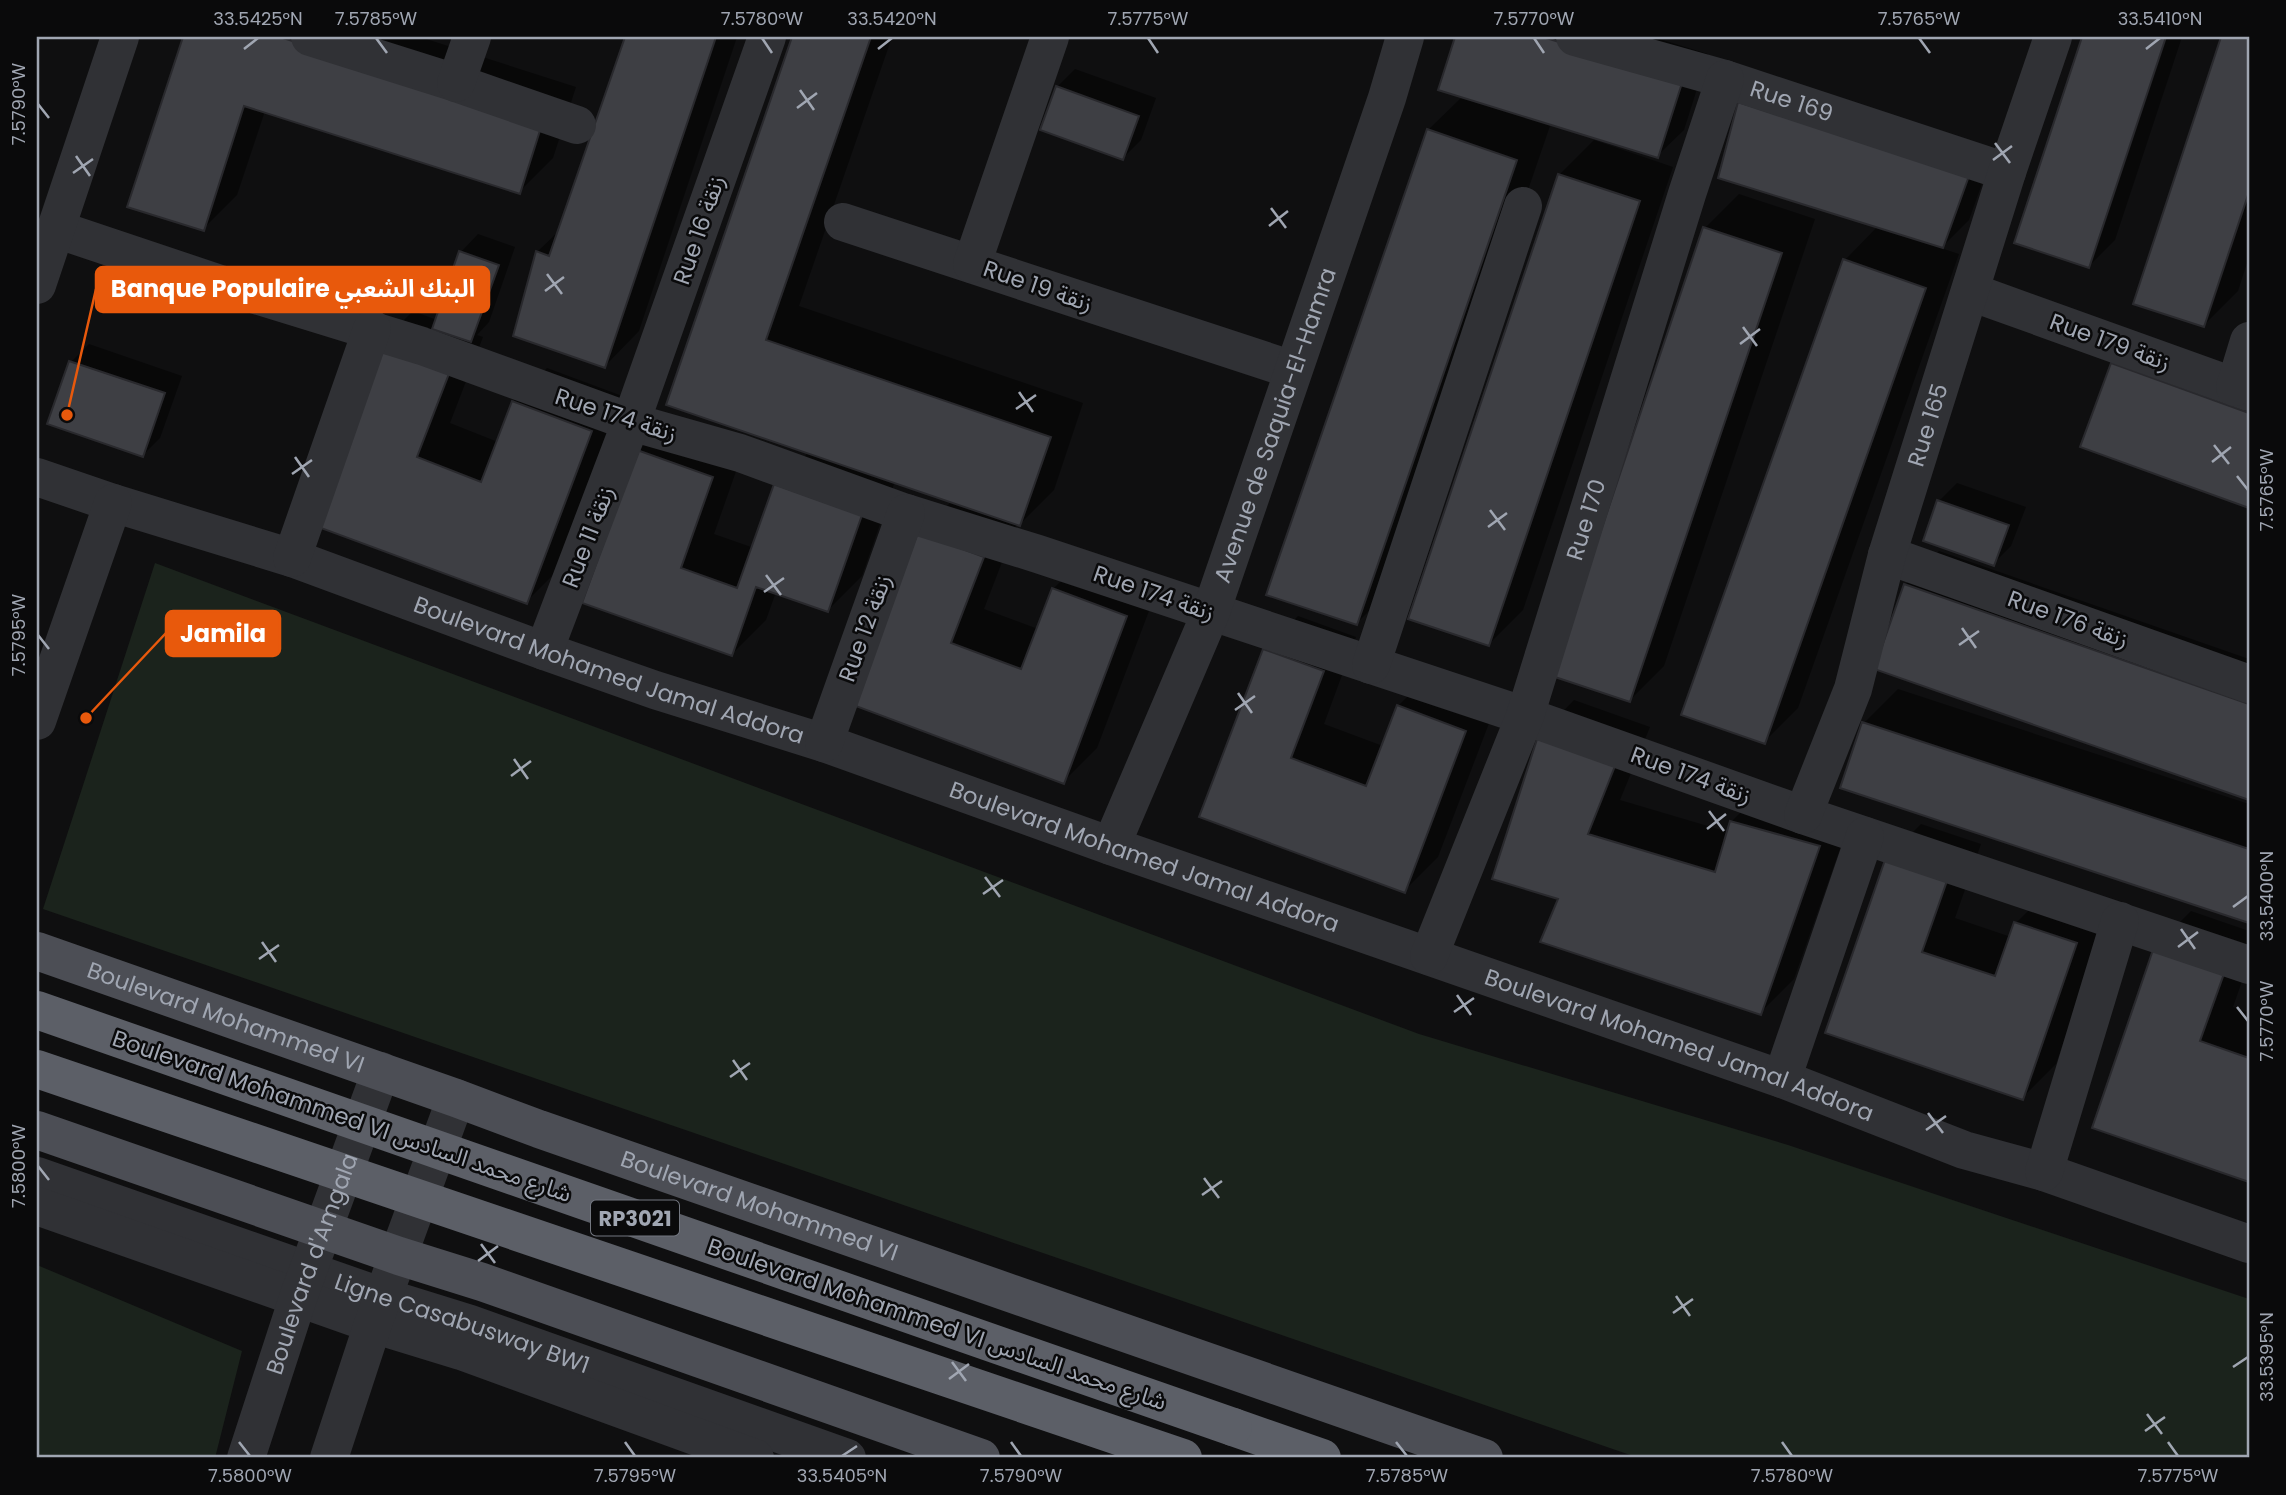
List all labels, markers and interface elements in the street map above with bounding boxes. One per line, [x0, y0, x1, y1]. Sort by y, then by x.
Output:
text: 33.5425°N [213, 6, 303, 31]
text: 7.5785°W [335, 6, 418, 31]
text: 7.5780°W [721, 6, 804, 31]
text: 33.5420°N [847, 6, 937, 31]
text: 7.5775°W [1108, 6, 1189, 31]
text: 7.5770°W [1494, 6, 1575, 31]
text: 7.5765°W [1878, 6, 1961, 31]
text: 33.5410°N [2118, 6, 2202, 31]
text: 7.5790°W [6, 62, 31, 145]
street label: Rue 169 [1746, 72, 1837, 130]
street label: Rue 16 زنقة [665, 171, 733, 289]
street label: Rue 19 زنقة [979, 252, 1097, 320]
street label: Avenue de Saquia-El-Hamra [1206, 263, 1344, 587]
callout: Banque Populaire البنك الشعبي [96, 267, 489, 312]
text: Banque Populaire البنك الشعبي [111, 272, 475, 309]
street label: Rue 179 زنقة [2045, 305, 2175, 379]
street label: Rue 165 [1900, 379, 1956, 471]
street label: Rue 174 زنقة [551, 380, 681, 450]
text: 7.5765°W [2254, 448, 2279, 531]
street label: Rue 170 [1558, 475, 1614, 564]
street label: Rue 11 زنقة [554, 482, 622, 592]
street label: Rue 174 زنقة [1089, 557, 1219, 629]
street label: Rue 12 زنقة [831, 570, 899, 686]
street label: Rue 176 زنقة [2003, 582, 2133, 656]
street label: Boulevard Mohamed Jamal Addora [409, 588, 808, 752]
text: 7.5795°W [6, 593, 31, 676]
callout: Jamila [166, 611, 280, 656]
text: Jamila [180, 617, 266, 650]
street label: Rue 174 زنقة [1626, 738, 1756, 812]
street label: Boulevard Mohamed Jamal Addora [945, 773, 1344, 940]
text: 33.5400°N [2254, 851, 2279, 941]
street label: Boulevard Mohammed VI [83, 954, 369, 1081]
street label: Boulevard Mohamed Jamal Addora [1480, 961, 1879, 1129]
text: 7.5770°W [2254, 980, 2279, 1061]
street label: Boulevard Mohammed VI شارع محمد السادس [108, 1022, 576, 1211]
text: 7.5800°W [6, 1124, 31, 1208]
street label: Boulevard Mohammed VI [616, 1143, 902, 1269]
street label: Boulevard d'Amgala [258, 1149, 366, 1379]
road number: RP3021 [591, 1200, 679, 1236]
street label: Boulevard Mohammed VI شارع محمد السادس [703, 1230, 1171, 1419]
street label: Ligne Casabusway BW1 [330, 1265, 594, 1381]
text: 33.5395°N [2254, 1312, 2279, 1402]
text: 7.5800°W [208, 1463, 292, 1488]
text: 7.5795°W [594, 1463, 677, 1488]
text: 33.5405°N [797, 1463, 887, 1488]
text: 7.5790°W [980, 1463, 1063, 1488]
text: 7.5785°W [1366, 1463, 1449, 1488]
text: 7.5780°W [1751, 1463, 1834, 1488]
text: 7.5775°W [2138, 1463, 2219, 1488]

